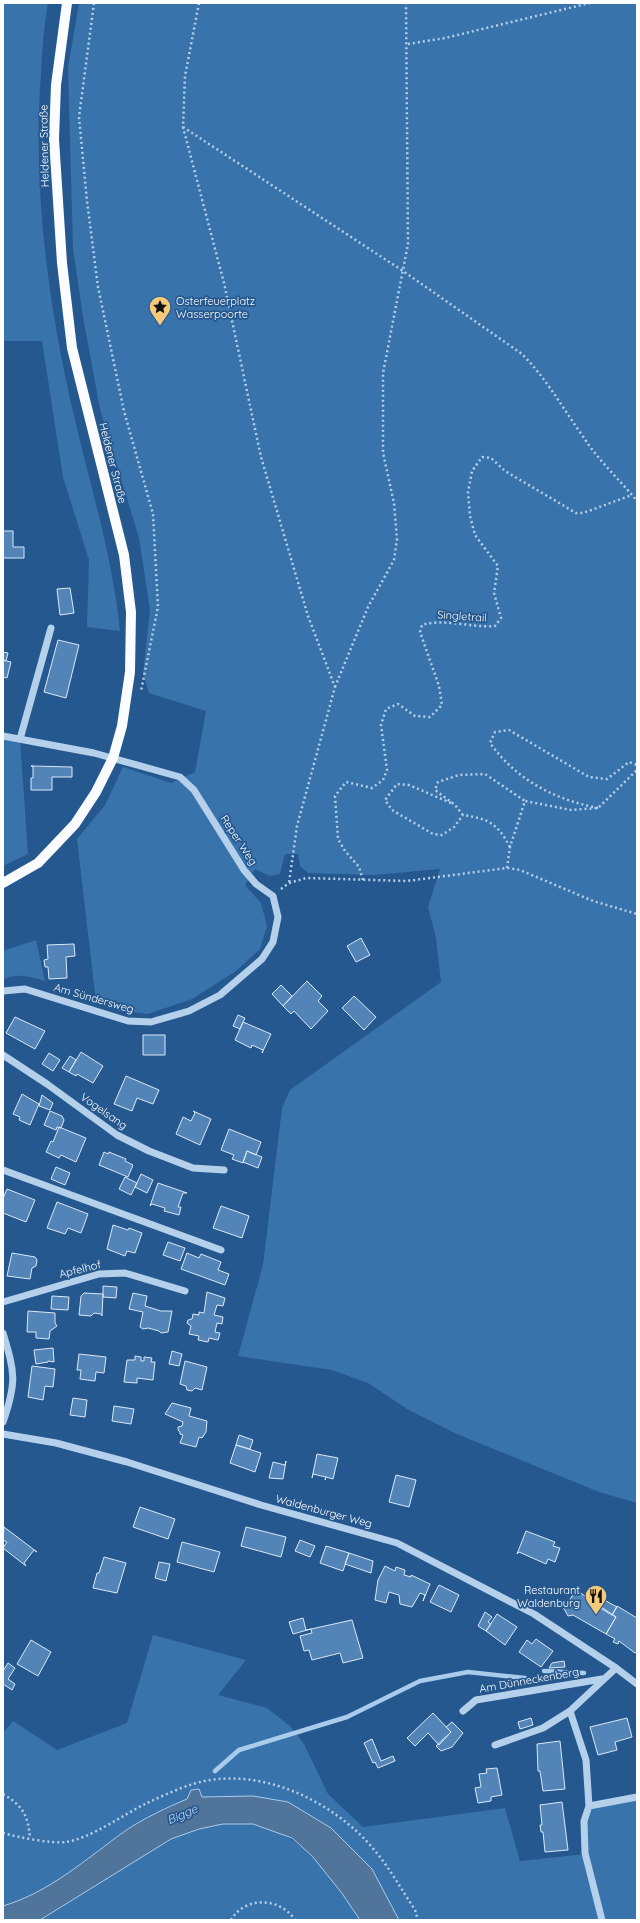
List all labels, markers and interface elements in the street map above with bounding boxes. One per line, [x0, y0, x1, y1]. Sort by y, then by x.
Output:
street label: Heldener Straße [36, 104, 52, 188]
place icon: Osterfeuerplatz Wasserpoorte [147, 294, 173, 327]
place label: Osterfeuerplatz Wasserpoorte [176, 294, 255, 321]
street label: Heldener Straße [96, 421, 130, 505]
street label: Singletrail [437, 607, 487, 625]
street label: Reper Weg [218, 812, 260, 868]
street label: Am Sündersweg [52, 980, 136, 1016]
street label: Vogelsang [78, 1090, 130, 1132]
street label: Apfelhof [57, 1257, 103, 1281]
street label: Waldenburger Weg [274, 1491, 374, 1531]
place label: Restaurant Waldenburg [517, 1583, 580, 1610]
restaurant icon: Restaurant Waldenburg [583, 1583, 609, 1616]
street label: Am Dünneckenberg [478, 1664, 580, 1696]
water label: Bigge [164, 1800, 201, 1827]

